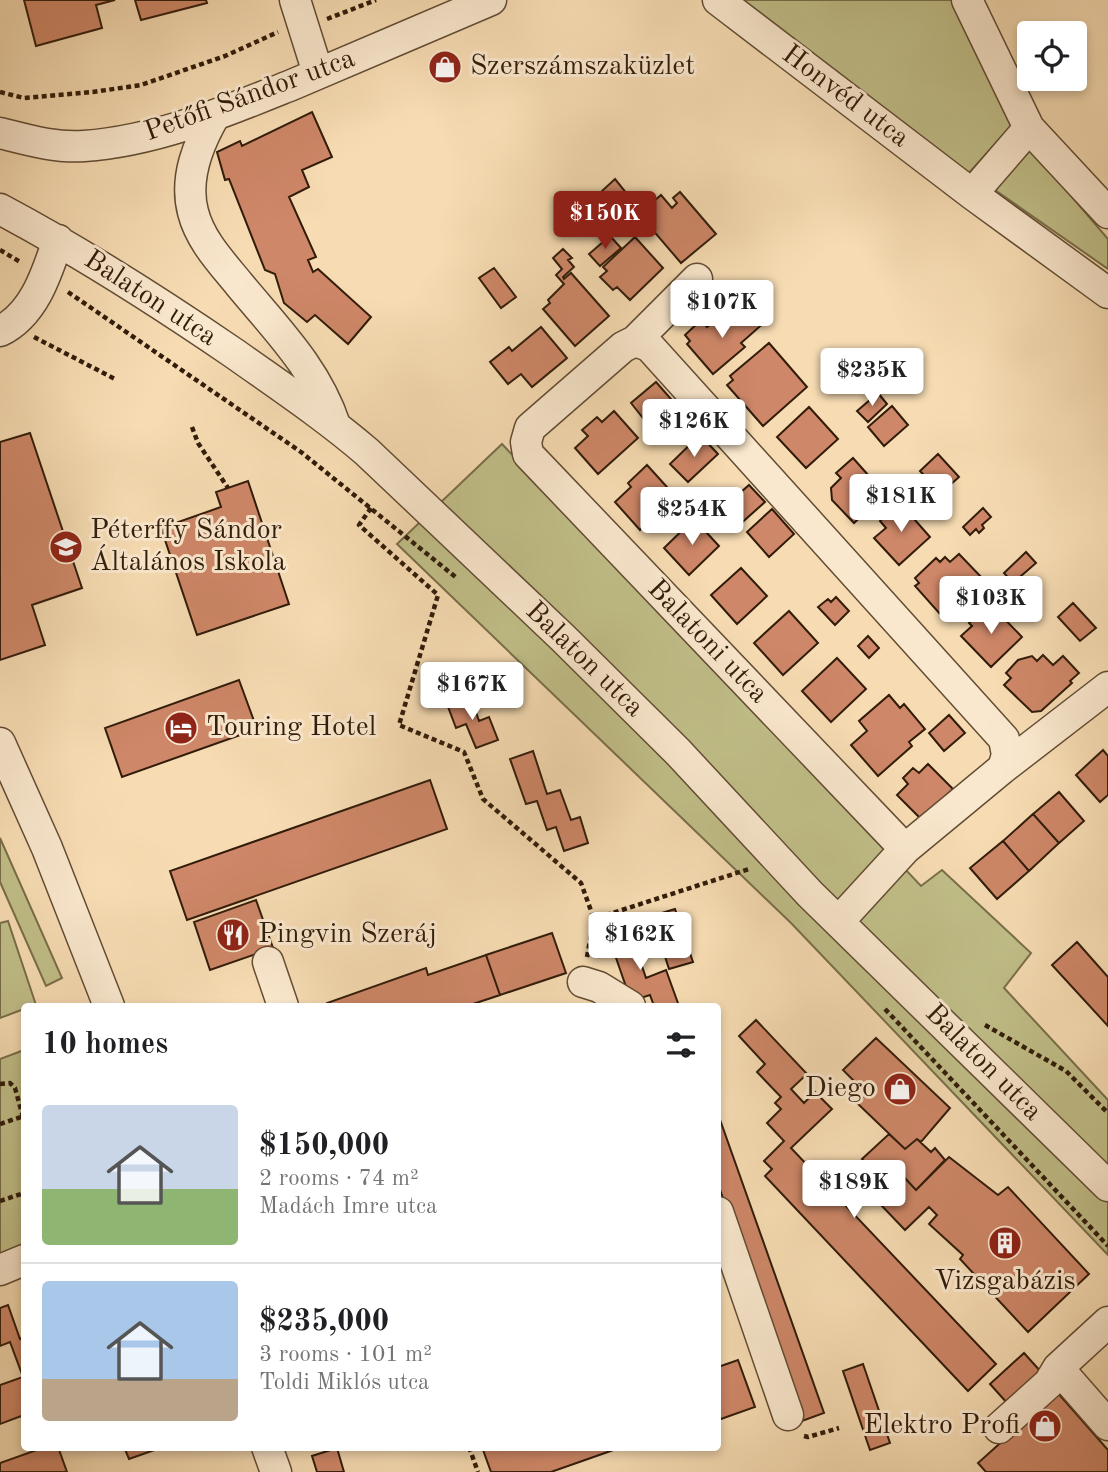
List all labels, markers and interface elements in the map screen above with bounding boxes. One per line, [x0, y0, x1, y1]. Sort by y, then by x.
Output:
map controls [1017, 21, 1087, 91]
button: locate [1017, 21, 1087, 91]
street label: Honvéd utca [776, 40, 914, 154]
street label: Petőfi Sándor utca [141, 45, 359, 147]
shop icon: Szerszámszaküzlet [426, 48, 464, 86]
place label: Szerszámszaküzlet [470, 53, 695, 81]
pin: $150K [556, 191, 654, 251]
text: $150K [569, 202, 641, 225]
street label: Balaton utca [79, 246, 221, 352]
pin: $107K [673, 280, 771, 340]
text: $107K [686, 291, 758, 314]
pin: $235K [823, 348, 921, 408]
text: $235K [836, 359, 908, 382]
pin: $126K [645, 400, 743, 459]
text: $126K [658, 410, 730, 433]
pin: $181K [852, 475, 950, 534]
text: $181K [865, 485, 937, 508]
pin: $254K [643, 488, 741, 547]
text: $254K [656, 498, 728, 521]
place label: Péterffy Sándor Általános Iskola [90, 517, 286, 577]
school or university icon: Péterffy Sándor Általános Iskola [47, 528, 85, 566]
street label: Balatoni utca [642, 575, 773, 709]
pin: $103K [942, 576, 1040, 636]
text: $103K [955, 587, 1027, 610]
street label: Balaton utca [520, 597, 649, 723]
pin: $167K [423, 662, 521, 722]
text: $167K [436, 673, 508, 696]
hotel icon: Touring Hotel [162, 709, 200, 747]
place label: Touring Hotel [206, 714, 376, 742]
pin: $162K [591, 912, 689, 972]
restaurant icon: Pingvin Szeráj [214, 916, 252, 954]
place label: Pingvin Szeráj [258, 921, 437, 949]
text: $162K [604, 923, 676, 946]
street label: Balaton utca [919, 999, 1047, 1127]
icon: filters [662, 1026, 700, 1064]
text: 10 homes [42, 1030, 168, 1060]
shop icon: Diego [881, 1070, 919, 1108]
place label: Diego [805, 1075, 876, 1103]
text: $150,000 [259, 1131, 389, 1161]
icon: home [98, 1133, 182, 1217]
pin: $189K [805, 1160, 903, 1220]
text: 2 rooms · 74 m² [259, 1167, 419, 1190]
text: $189K [818, 1171, 890, 1194]
text: Madách Imre utca [259, 1195, 437, 1218]
building icon: Vizsgabázis [986, 1224, 1024, 1262]
place label: Vizsgabázis [934, 1268, 1076, 1296]
text: $235,000 [259, 1307, 389, 1337]
icon: home [98, 1309, 182, 1393]
text: 3 rooms · 101 m² [259, 1343, 432, 1366]
text: Toldi Miklós utca [259, 1371, 429, 1394]
shop icon: Elektro Profi [1026, 1407, 1064, 1445]
place label: Elektro Profi [863, 1412, 1020, 1440]

